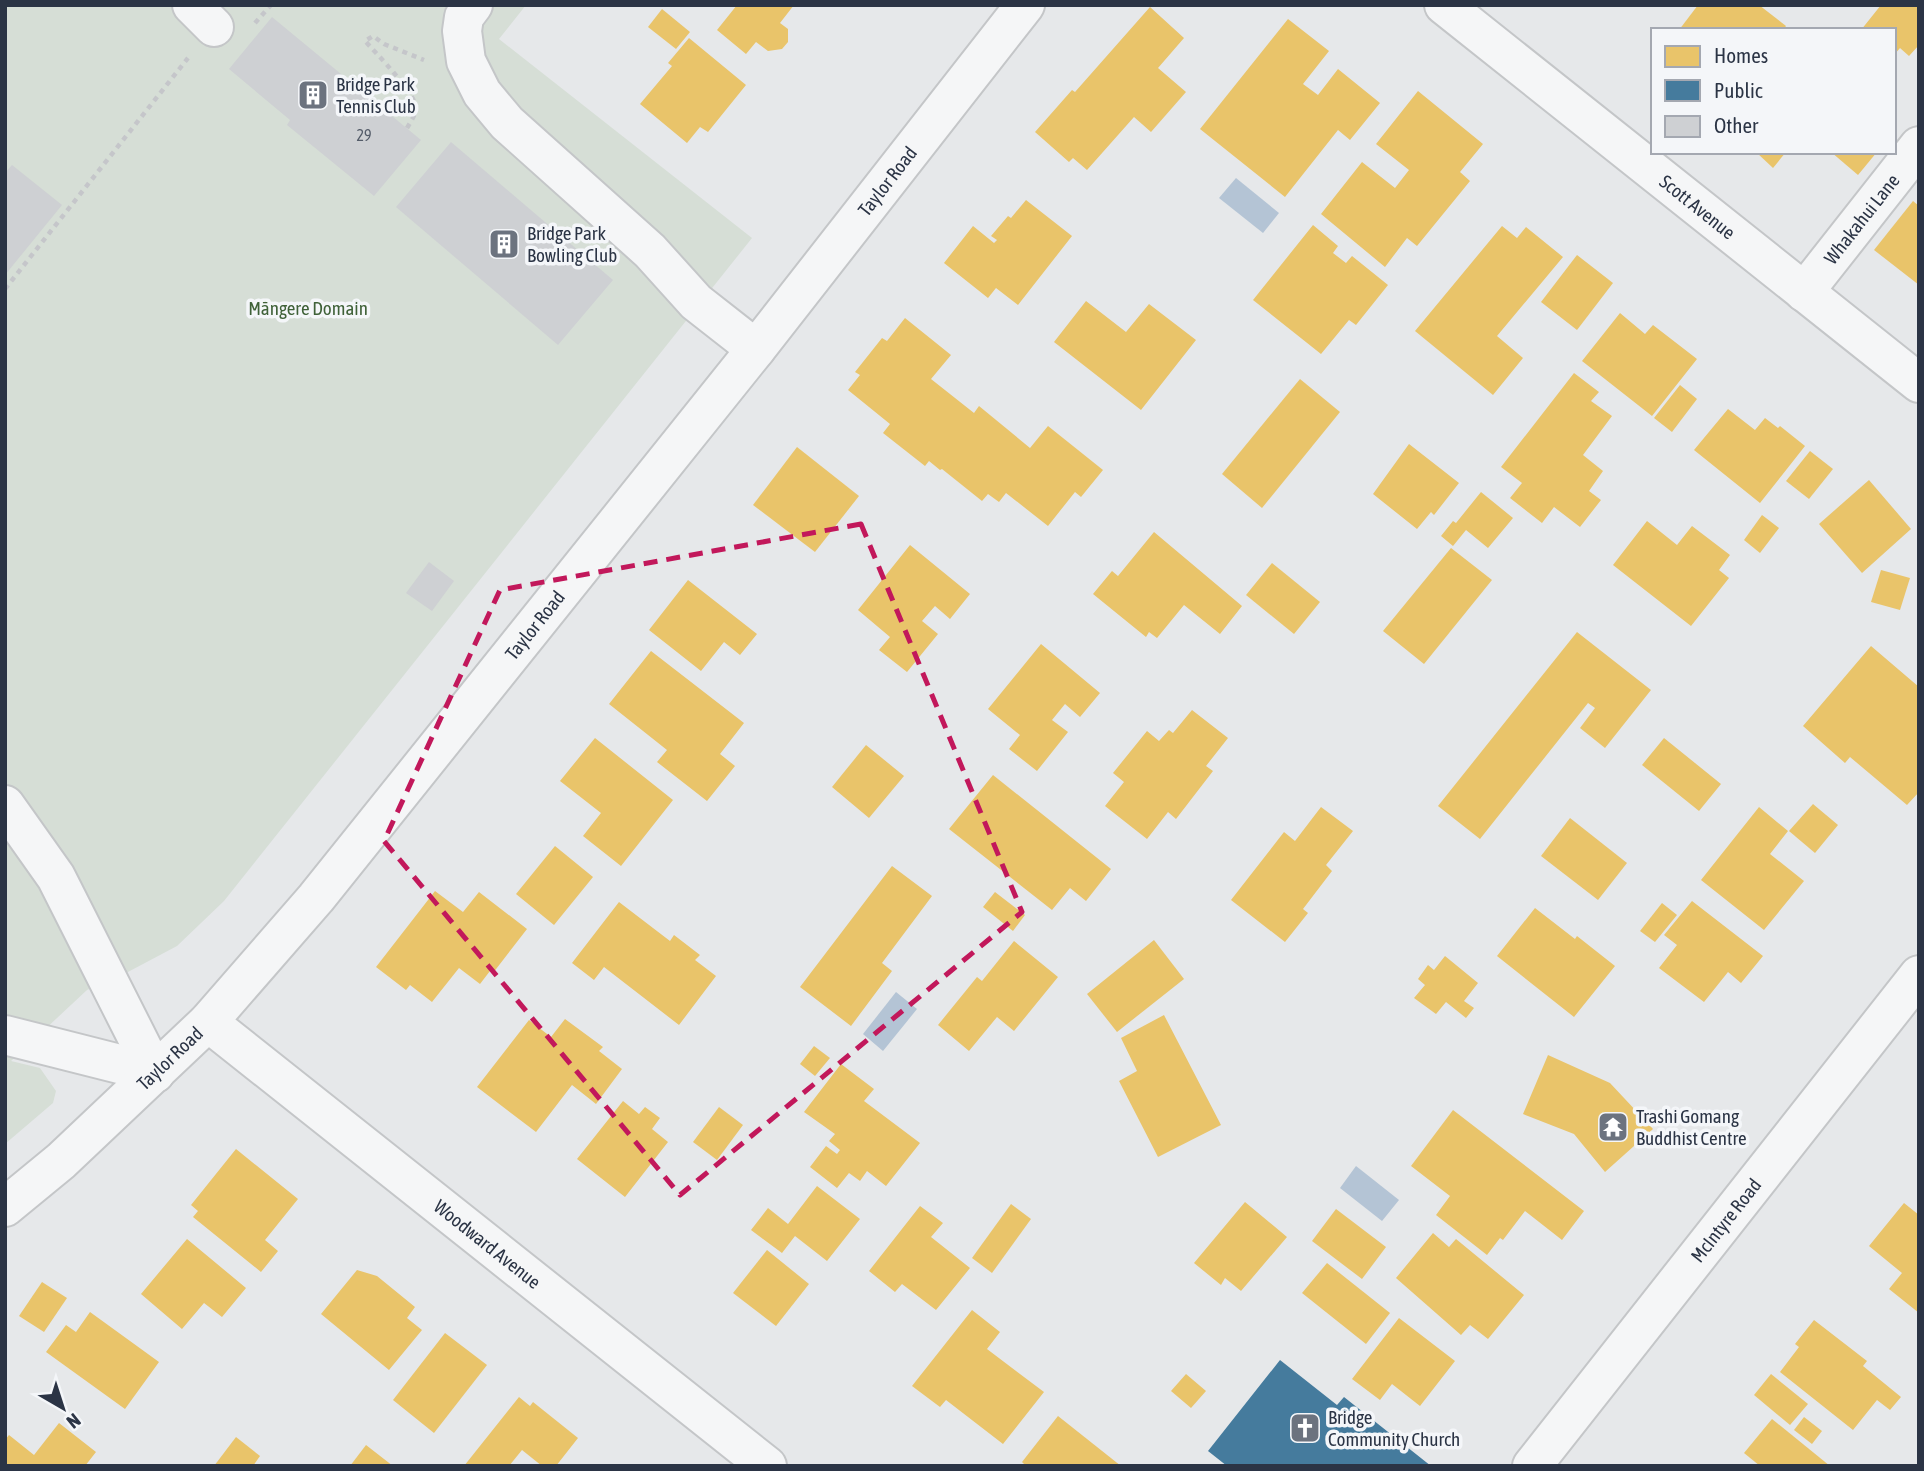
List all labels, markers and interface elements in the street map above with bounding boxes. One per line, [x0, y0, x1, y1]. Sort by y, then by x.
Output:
legend [1651, 28, 1896, 154]
text: Homes [1714, 43, 1768, 67]
place label: Bridge Park Tennis Club [336, 73, 416, 117]
building icon: Bridge Park Tennis Club [296, 78, 330, 112]
text: Public [1714, 78, 1763, 102]
text: Other [1714, 113, 1759, 137]
house number: 29 [356, 126, 372, 144]
street label: Taylor Road [853, 142, 921, 220]
street label: Scott Avenue [1655, 170, 1740, 243]
street label: Whakahui Lane [1819, 170, 1904, 268]
place label: Bridge Park Bowling Club [527, 222, 617, 266]
building icon: Bridge Park Bowling Club [487, 227, 521, 261]
park label: Māngere Domain [248, 297, 368, 319]
street label: Taylor Road [501, 586, 569, 664]
street label: Taylor Road [132, 1022, 207, 1094]
place label: Trashi Gomang Buddhist Centre [1636, 1105, 1747, 1149]
temple icon: Trashi Gomang Buddhist Centre [1596, 1110, 1630, 1144]
street label: McIntyre Road [1686, 1174, 1765, 1266]
street label: Woodward Avenue [430, 1195, 545, 1293]
north arrow [28, 1373, 98, 1443]
place label: Bridge Community Church [1328, 1406, 1460, 1450]
text: N [62, 1409, 85, 1433]
church icon: Bridge Community Church [1288, 1411, 1322, 1445]

